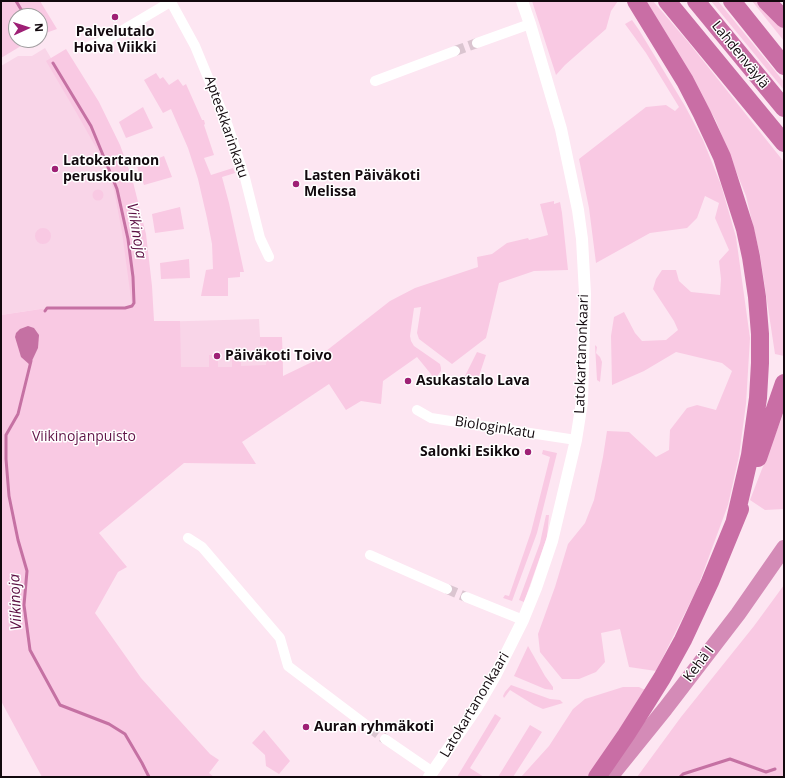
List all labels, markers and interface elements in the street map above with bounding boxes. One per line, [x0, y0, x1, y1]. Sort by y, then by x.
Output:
north arrow [8, 8, 48, 48]
marker: Palvelutalo Hoiva Viikki [110, 12, 120, 22]
street label: Lahdenväylä [708, 18, 772, 92]
text: N [32, 23, 47, 32]
place label: Palvelutalo Hoiva Viikki [74, 24, 156, 56]
street label: Apteekkarinkatu [201, 74, 251, 180]
place label: Latokartanon peruskoulu [63, 153, 159, 186]
marker: Latokartanon peruskoulu [50, 164, 60, 174]
place label: Lasten Päiväkoti Melissa [304, 168, 420, 200]
marker: Lasten Päiväkoti Melissa [291, 179, 301, 189]
water label: Viikinoja [122, 202, 150, 260]
street label: Latokartanonkaari [572, 294, 592, 414]
place label: Päiväkoti Toivo [225, 348, 332, 364]
marker: Päiväkoti Toivo [212, 351, 222, 361]
place label: Asukastalo Lava [416, 373, 530, 389]
marker: Asukastalo Lava [403, 376, 413, 386]
street label: Biologinkatu [453, 413, 537, 443]
park label: Viikinojanpuisto [32, 429, 136, 445]
place label: Salonki Esikko [420, 444, 520, 460]
marker: Salonki Esikko [523, 447, 533, 457]
water label: Viikinoja [6, 574, 26, 630]
street label: Kehä I [680, 643, 718, 685]
street label: Latokartanonkaari [437, 649, 513, 761]
place label: Auran ryhmäkoti [314, 719, 434, 735]
marker: Auran ryhmäkoti [301, 722, 311, 732]

